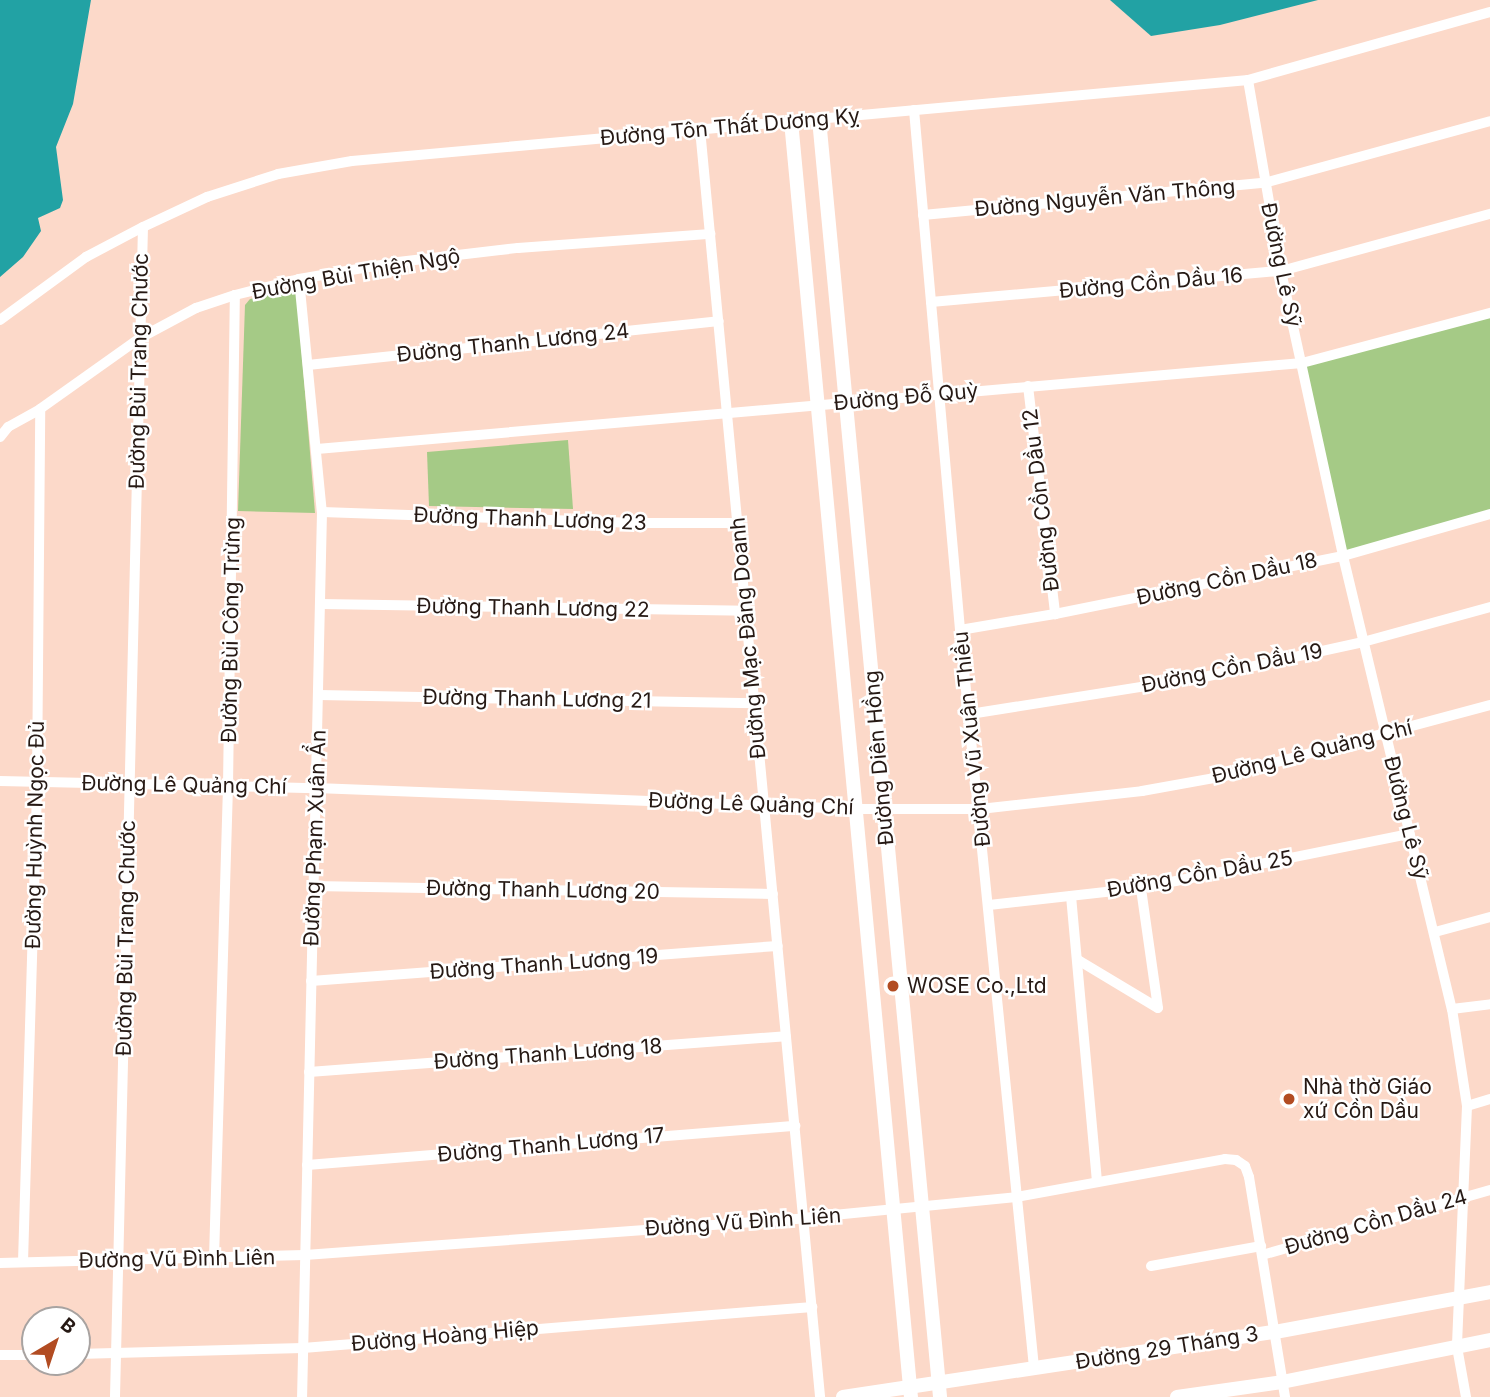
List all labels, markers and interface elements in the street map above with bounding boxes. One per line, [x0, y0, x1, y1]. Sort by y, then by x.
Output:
street label: Đường Tôn Thất Dương Kỵ [599, 103, 861, 151]
street label: Đường Nguyễn Văn Thông [974, 174, 1236, 222]
street label: Đường Lê Sỹ [1256, 201, 1306, 329]
street label: Đường Bùi Thiện Ngộ [250, 243, 462, 305]
street label: Đường Bùi Trang Chước [124, 253, 154, 489]
street label: Đường Cồn Dầu 16 [1058, 262, 1244, 304]
street label: Đường Thanh Lương 24 [396, 318, 630, 368]
street label: Đường Đỗ Quỳ [833, 378, 979, 416]
street label: Đường Cồn Dầu 12 [1017, 407, 1065, 593]
street label: Đường Thanh Lương 23 [413, 502, 647, 536]
street label: Đường Mạc Đăng Doanh [725, 516, 771, 760]
street label: Đường Bùi Công Trừng [216, 517, 246, 743]
street label: Đường Cồn Dầu 18 [1134, 548, 1320, 610]
street label: Đường Thanh Lương 22 [416, 593, 650, 623]
street label: Đường Vũ Xuân Thiều [948, 630, 996, 848]
street label: Đường Cồn Dầu 19 [1139, 638, 1325, 698]
street label: Đường Diên Hồng [859, 670, 899, 846]
street label: Đường Thanh Lương 21 [422, 684, 652, 714]
street label: Đường Lê Quảng Chí [1209, 715, 1415, 789]
street label: Đường Huỳnh Ngọc Đủ [20, 721, 50, 949]
street label: Đường Phạm Xuân Ẩn [299, 729, 331, 947]
street label: Đường Lê Sỹ [1378, 754, 1434, 882]
street label: Đường Lê Quảng Chí [81, 771, 287, 799]
street label: Đường Lê Quảng Chí [648, 788, 854, 820]
street label: Đường Bùi Trang Chước [111, 820, 141, 1056]
street label: Đường Cồn Dầu 25 [1105, 845, 1295, 903]
street label: Đường Thanh Lương 20 [426, 875, 660, 905]
street label: Đường Thanh Lương 19 [429, 943, 659, 985]
place label: WOSE Co.,Ltd [907, 973, 1047, 999]
marker: WOSE Co.,Ltd [885, 978, 901, 994]
street label: Đường Thanh Lương 18 [433, 1033, 663, 1075]
place label: Nhà thờ Giáo xứ Cồn Dầu [1303, 1074, 1432, 1124]
marker: Nhà thờ Giáo xứ Cồn Dầu [1281, 1091, 1297, 1107]
street label: Đường Thanh Lương 17 [436, 1123, 666, 1167]
street label: Đường Cồn Dầu 24 [1282, 1184, 1470, 1260]
street label: Đường Vũ Đình Liên [644, 1203, 842, 1241]
street label: Đường Vũ Đình Liên [79, 1245, 275, 1273]
north arrow [21, 1306, 91, 1376]
text: B [56, 1313, 80, 1339]
street label: Đường Hoàng Hiệp [350, 1315, 540, 1357]
street label: Đường 29 Tháng 3 [1074, 1321, 1260, 1375]

